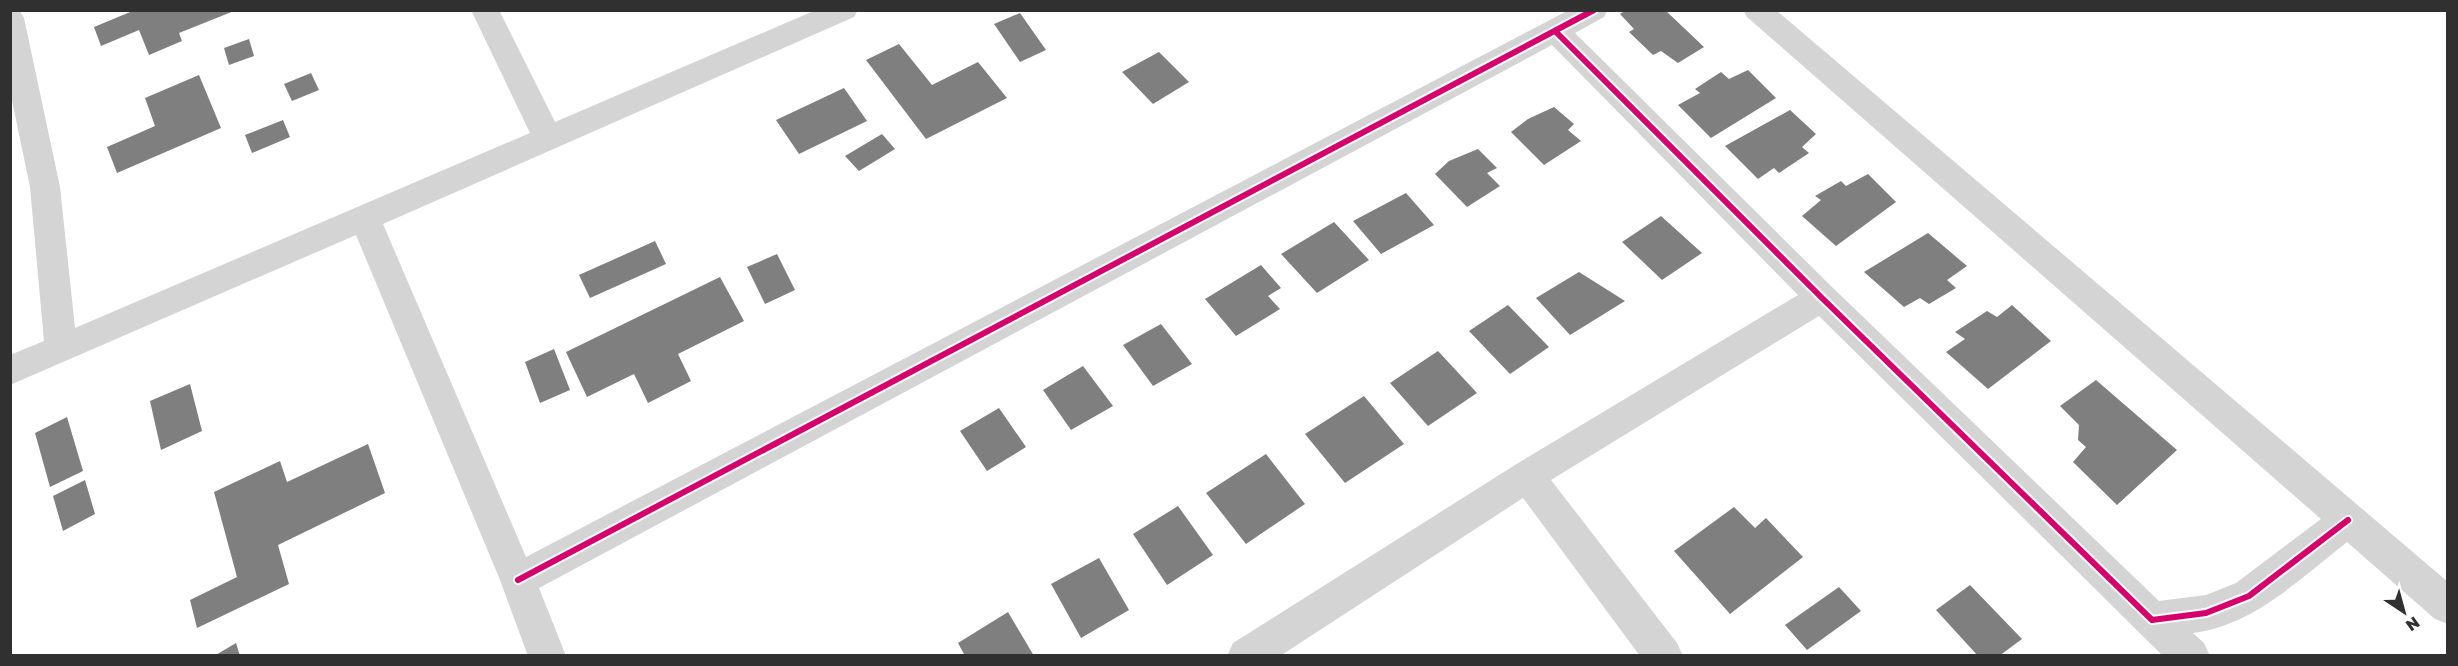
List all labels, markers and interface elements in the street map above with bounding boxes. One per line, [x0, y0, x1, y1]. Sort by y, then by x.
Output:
north arrow [2374, 582, 2434, 642]
text: N [2402, 612, 2424, 636]

